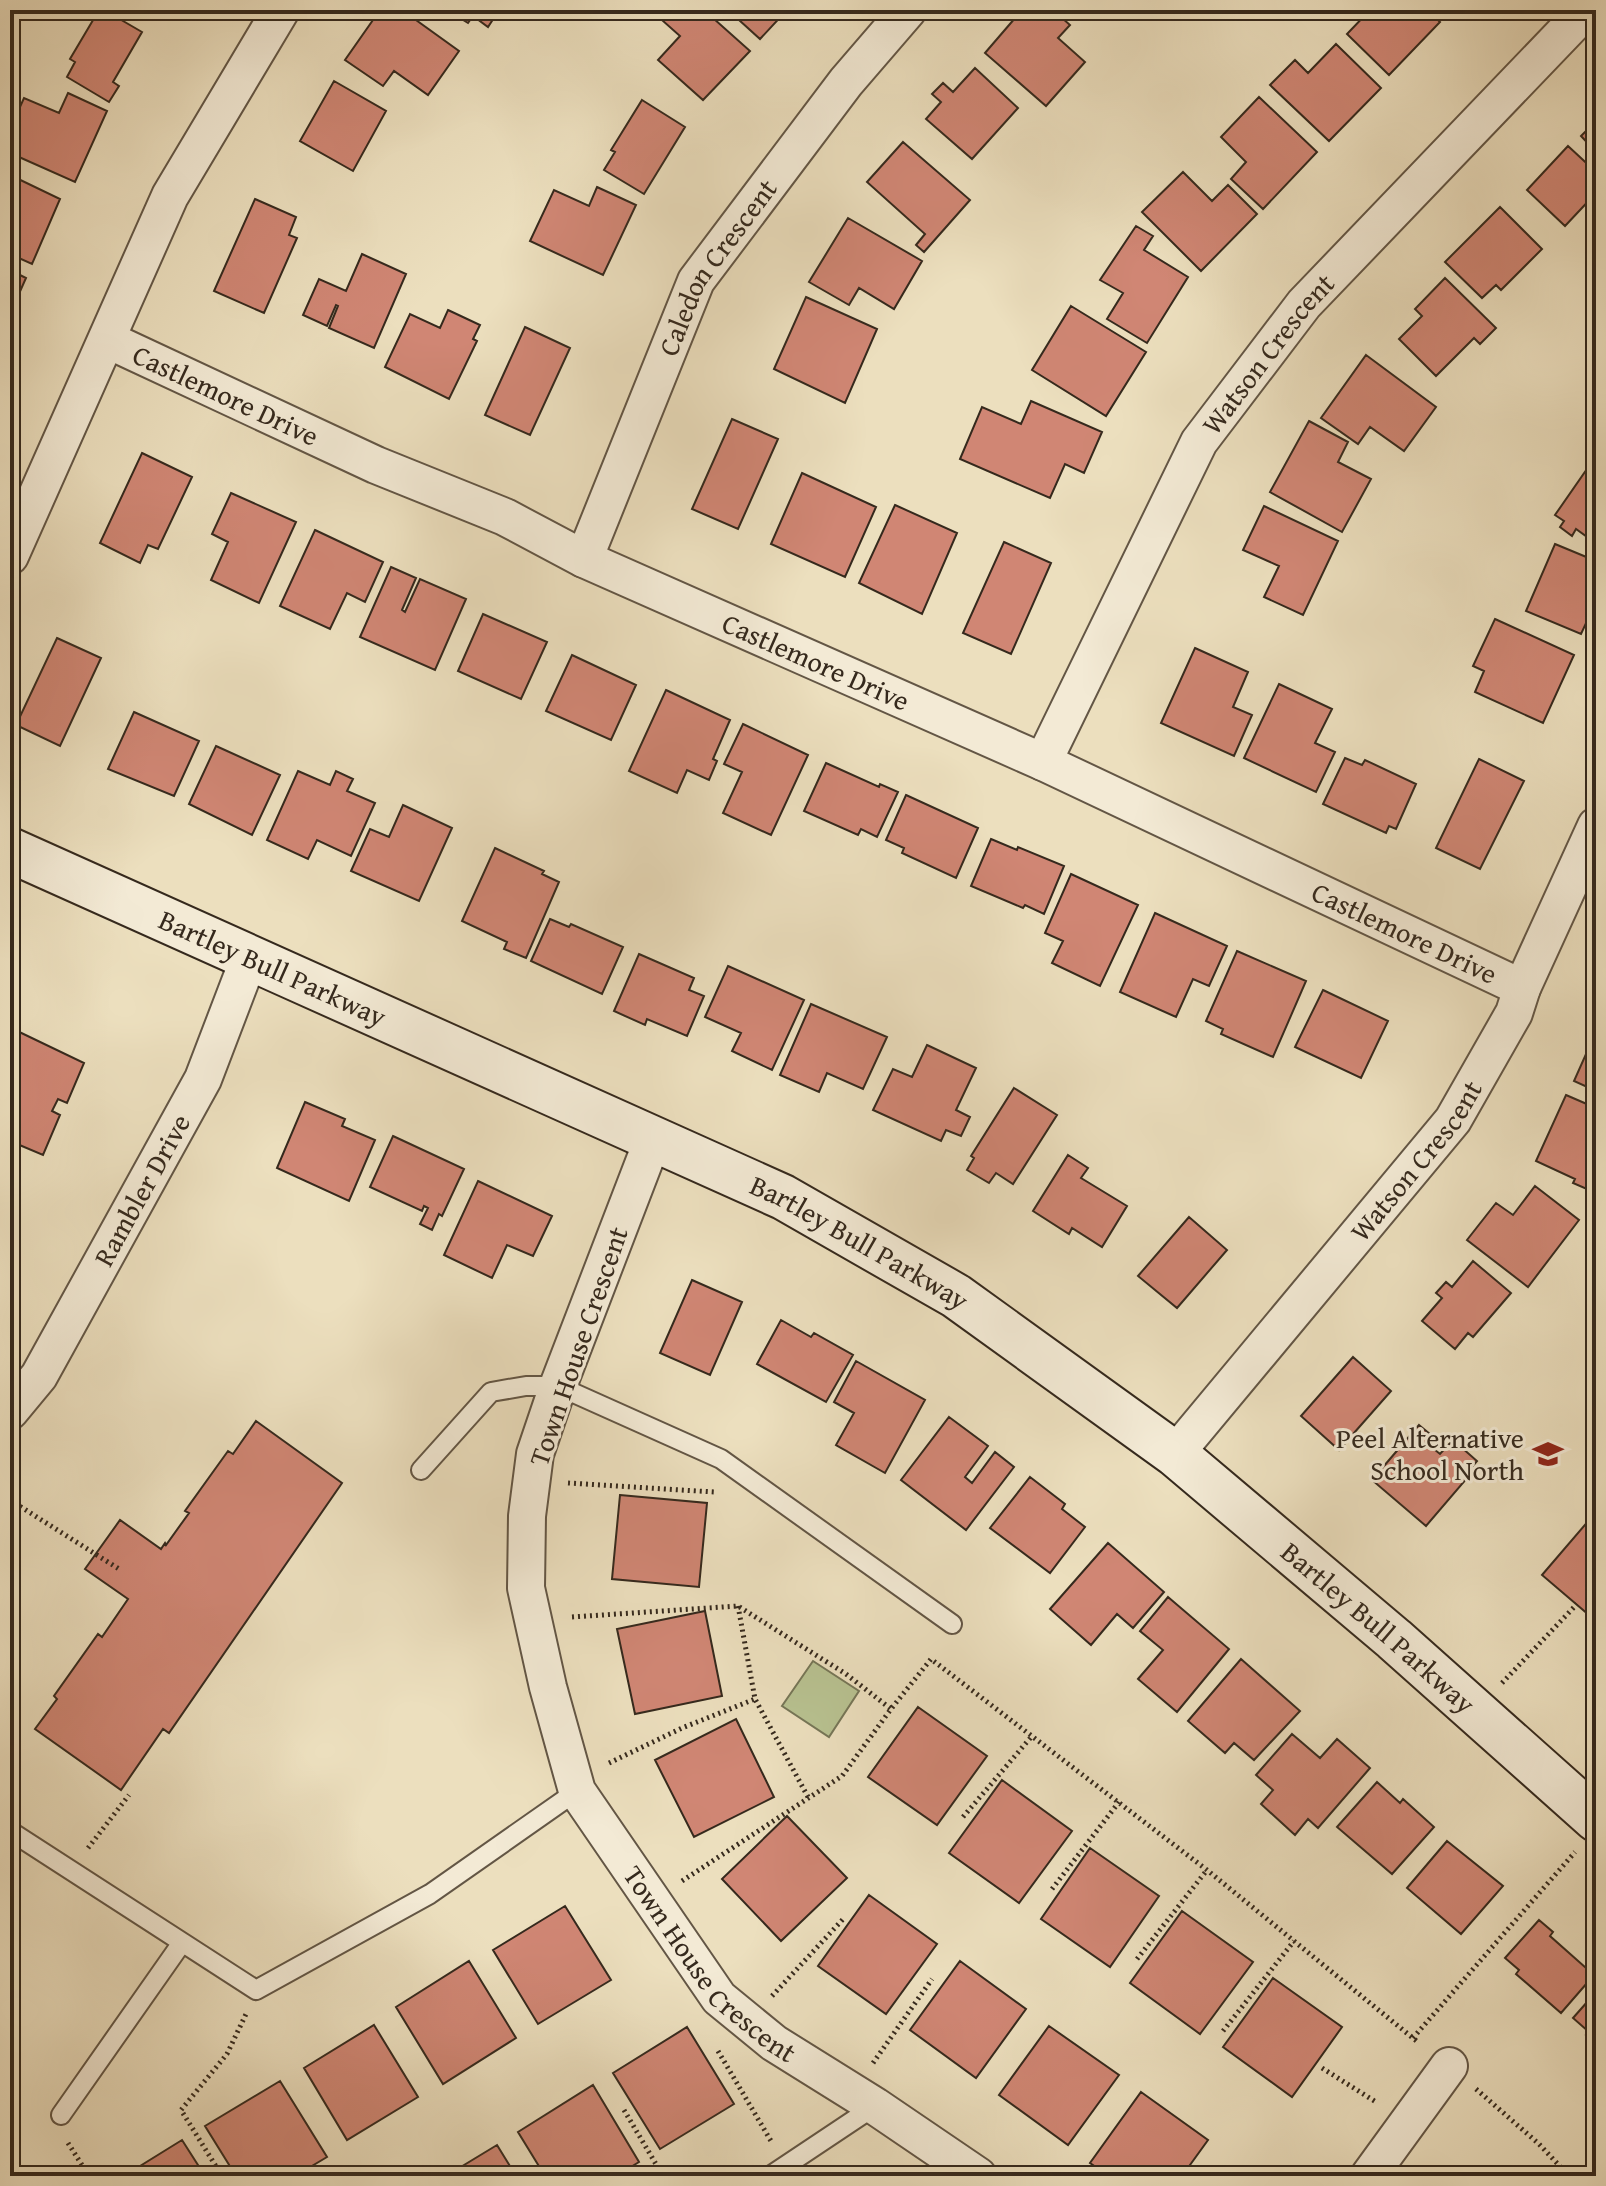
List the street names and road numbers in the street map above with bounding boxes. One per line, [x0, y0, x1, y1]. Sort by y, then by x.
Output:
street label: Caledon Crescent [647, 170, 786, 362]
street label: Watson Crescent [1191, 263, 1343, 443]
street label: Castlemore Drive [126, 333, 326, 456]
street label: Castlemore Drive [716, 602, 916, 721]
street label: Castlemore Drive [1305, 871, 1504, 994]
street label: Bartley Bull Parkway [153, 899, 393, 1036]
street label: Watson Crescent [1340, 1072, 1492, 1250]
street label: Rambler Drive [83, 1106, 200, 1273]
street label: Bartley Bull Parkway [744, 1164, 978, 1319]
street label: Town House Crescent [517, 1221, 638, 1471]
street label: Bartley Bull Parkway [1273, 1531, 1485, 1723]
street label: Town House Crescent [614, 1857, 805, 2072]

